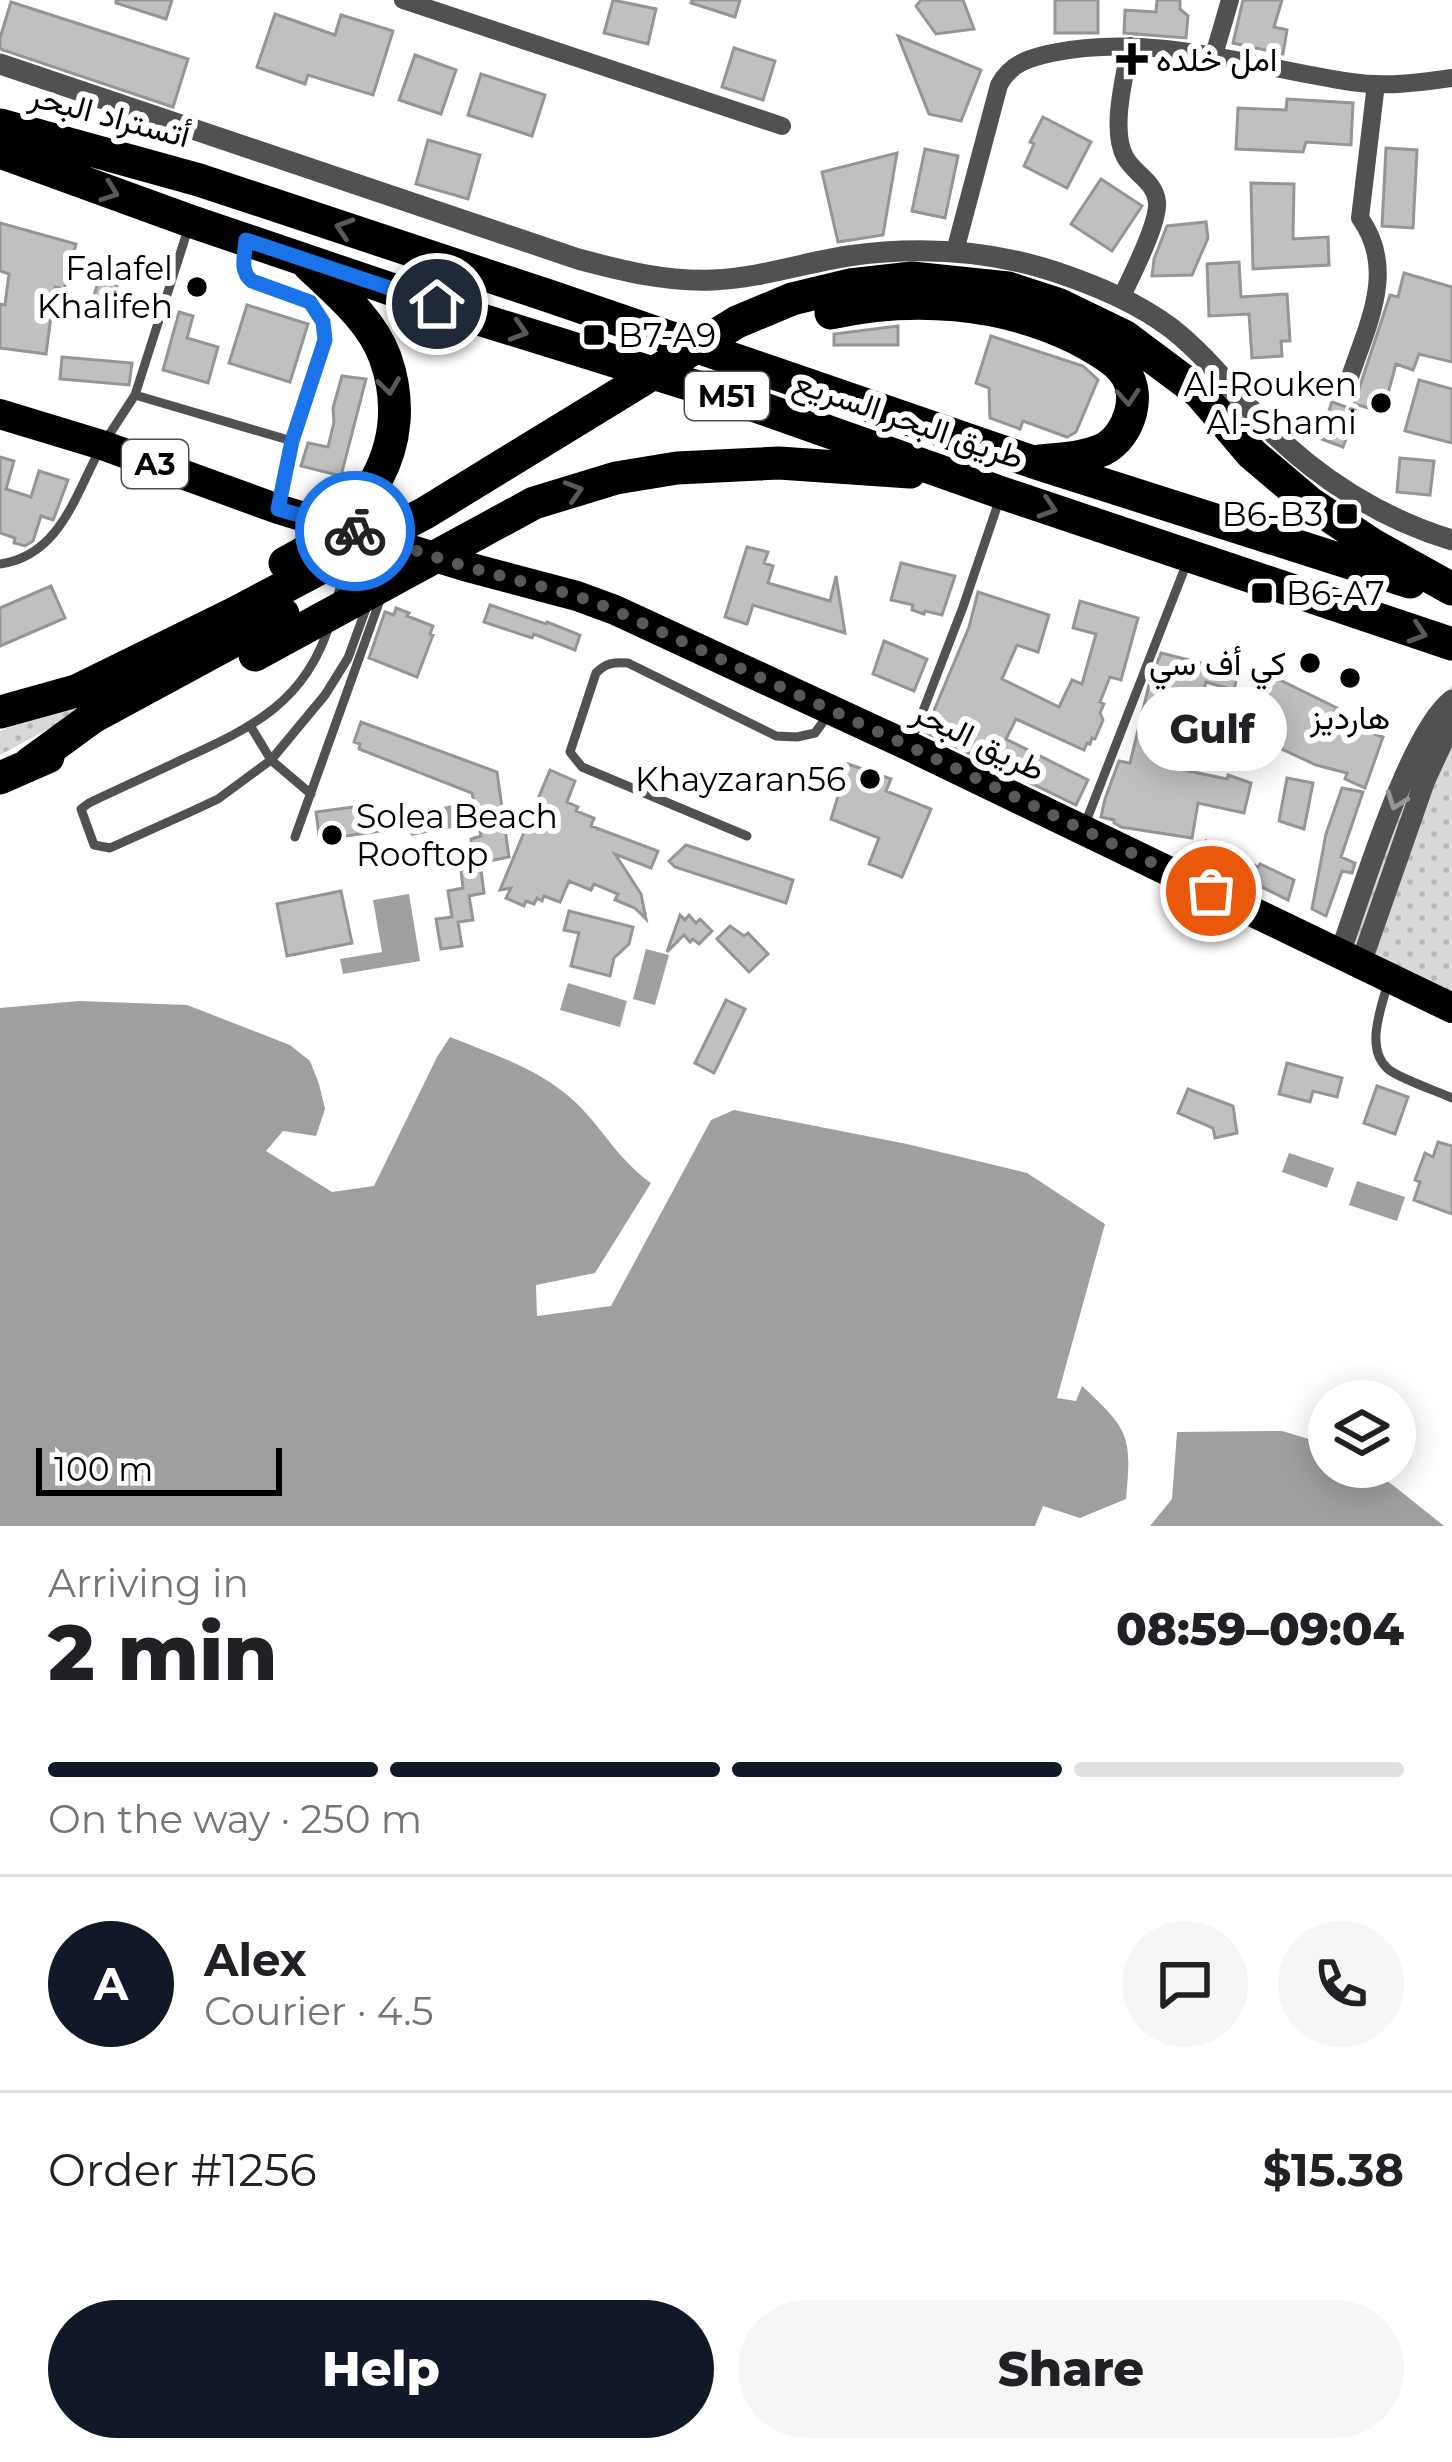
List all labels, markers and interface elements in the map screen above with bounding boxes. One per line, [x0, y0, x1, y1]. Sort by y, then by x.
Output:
place label: امل خلده [1156, 39, 1278, 79]
marker: امل خلده [1119, 46, 1145, 72]
street label: أتستراد البحر [24, 74, 194, 156]
one-way arrow [98, 178, 119, 202]
one-way arrow [335, 218, 356, 242]
place label: Falafel Khalifeh [37, 248, 173, 326]
pin [386, 253, 488, 355]
icon: home [404, 271, 470, 337]
marker: Falafel Khalifeh [184, 274, 210, 300]
place label: B7-A9 [618, 315, 716, 355]
one-way arrow [508, 317, 529, 342]
marker: B7-A9 [581, 322, 607, 348]
street label: طريق البحر السريع [788, 361, 1029, 480]
place label: Al-Rouken Al-Shami [1184, 364, 1357, 442]
road number: M51 [685, 372, 769, 420]
one-way arrow [376, 376, 402, 395]
one-way arrow [1115, 388, 1141, 407]
marker: Al-Rouken Al-Shami [1368, 390, 1394, 416]
road number: A3 [122, 440, 188, 488]
courier [295, 471, 415, 591]
one-way arrow [563, 480, 584, 505]
one-way arrow [1037, 494, 1058, 519]
place label: B6-B3 [1222, 494, 1323, 534]
icon: bike [322, 498, 388, 564]
marker: B6-B3 [1334, 501, 1360, 527]
place label: B6-A7 [1286, 573, 1385, 613]
marker: B6-A7 [1249, 580, 1275, 606]
one-way arrow [1407, 618, 1428, 643]
place label: كي أف سي [1149, 643, 1286, 690]
marker: كي أف سي [1297, 650, 1323, 676]
marker: هارديز [1337, 665, 1363, 691]
callout: Gulf [1136, 687, 1286, 771]
street label: طريق البحر [905, 690, 1052, 790]
place label: هارديز [1309, 697, 1390, 738]
text: Gulf [1169, 705, 1255, 753]
place label: Khayzaran56 [635, 759, 846, 799]
marker: Khayzaran56 [857, 766, 883, 792]
one-way arrow [1386, 790, 1410, 811]
place label: Solea Beach Rooftop [356, 796, 558, 874]
marker: Solea Beach Rooftop [319, 822, 345, 848]
pin [1160, 840, 1262, 942]
icon: bag [1178, 858, 1244, 924]
map controls [1308, 1380, 1416, 1488]
button: layers [1308, 1380, 1416, 1488]
scale bar [36, 1442, 282, 1495]
text: 100 m [54, 1449, 153, 1489]
text: Arriving in [48, 1559, 249, 1607]
text: 08:59–09:04 [1116, 1601, 1404, 1656]
text: 2 min [48, 1604, 278, 1700]
text: On the way · 250 m [48, 1795, 422, 1843]
button: chat [1122, 1921, 1248, 2047]
button: phone [1278, 1921, 1404, 2047]
text: Alex [204, 1932, 307, 1987]
text: A [94, 1956, 128, 2011]
text: Courier · 4.5 [204, 1987, 434, 2035]
text: Order #1256 [48, 2142, 317, 2197]
text: $15.38 [1263, 2142, 1404, 2197]
button: Help [48, 2300, 714, 2438]
button: Share [738, 2300, 1404, 2438]

